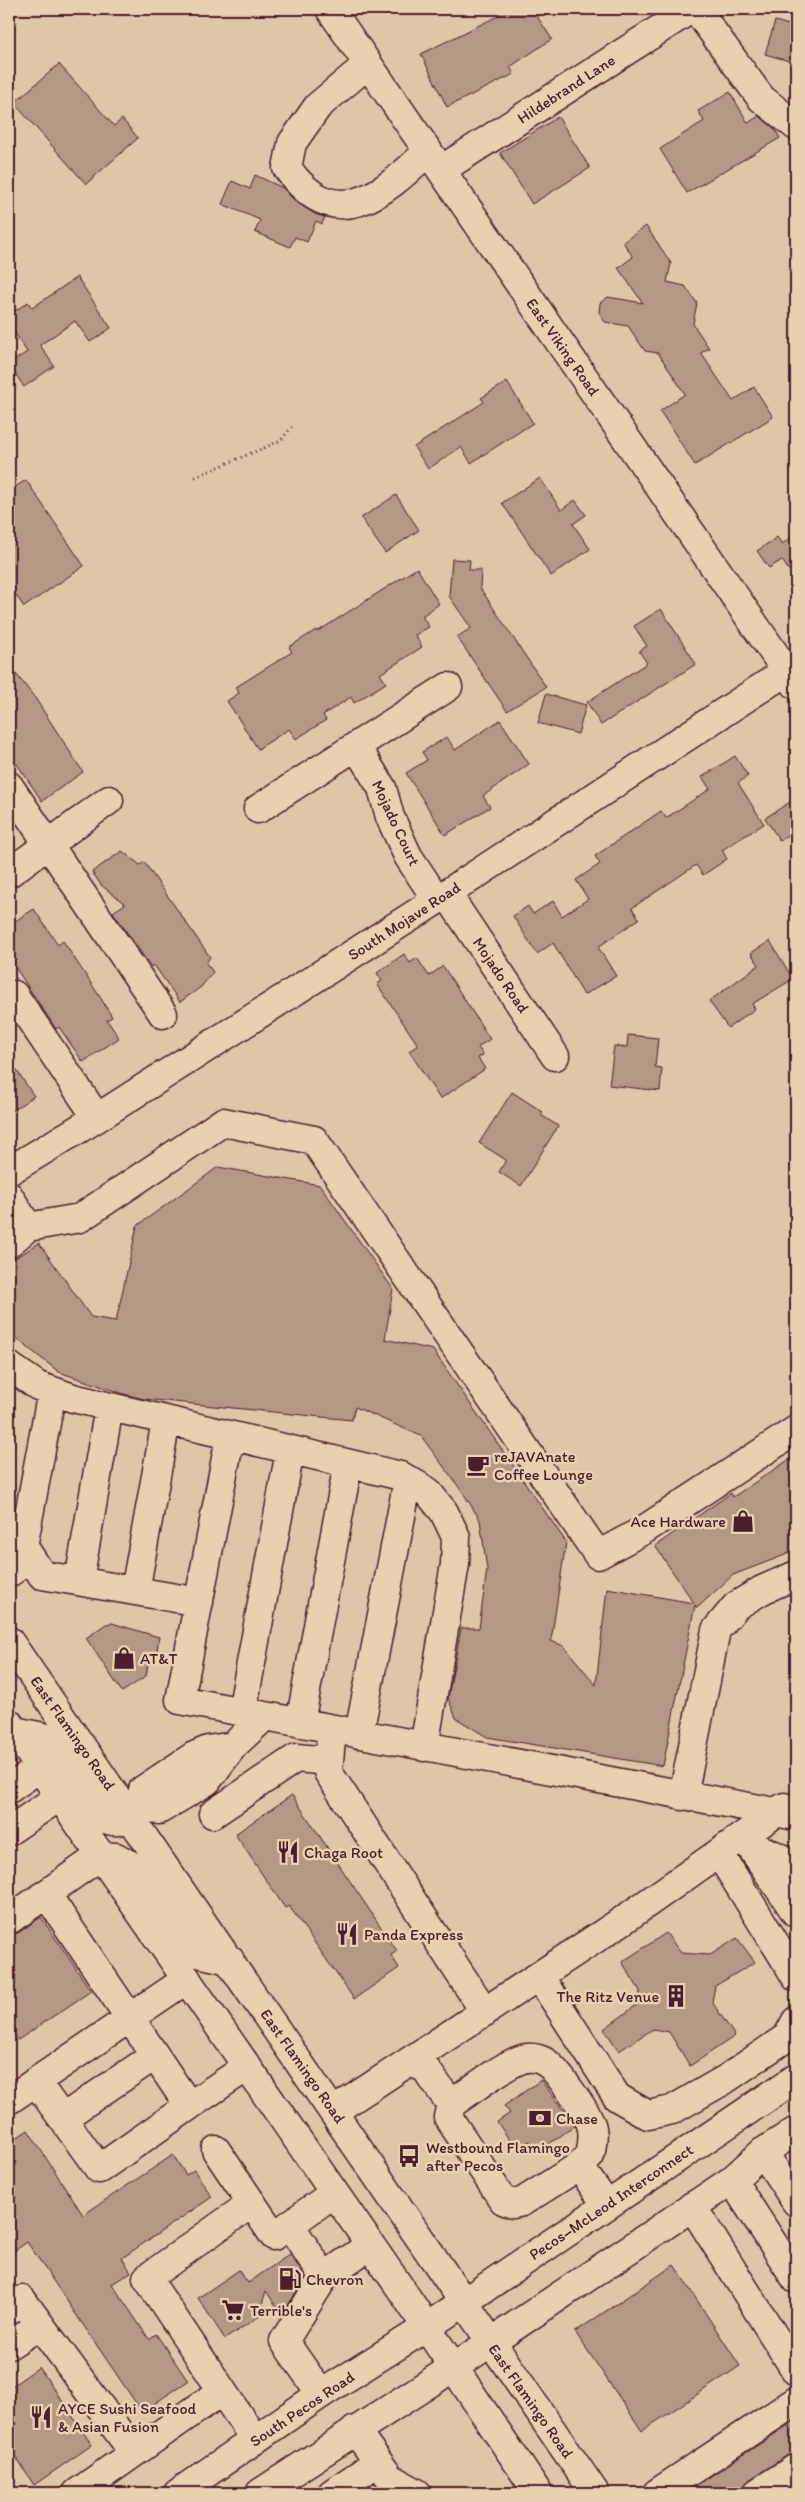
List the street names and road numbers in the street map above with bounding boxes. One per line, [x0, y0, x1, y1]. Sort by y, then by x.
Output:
street label: Hildebrand Lane [514, 50, 618, 128]
street label: East Viking Road [522, 295, 604, 400]
street label: Mojado Court [368, 777, 424, 869]
street label: South Mojave Road [344, 877, 464, 964]
street label: Mojado Road [469, 934, 533, 1017]
street label: East Flamingo Road [26, 1672, 120, 1794]
street label: East Flamingo Road [256, 2005, 350, 2127]
street label: Pecos–McLeod Interconnect [525, 2140, 697, 2264]
street label: East Flamingo Road [484, 2340, 578, 2462]
street label: South Pecos Road [246, 2367, 358, 2451]

